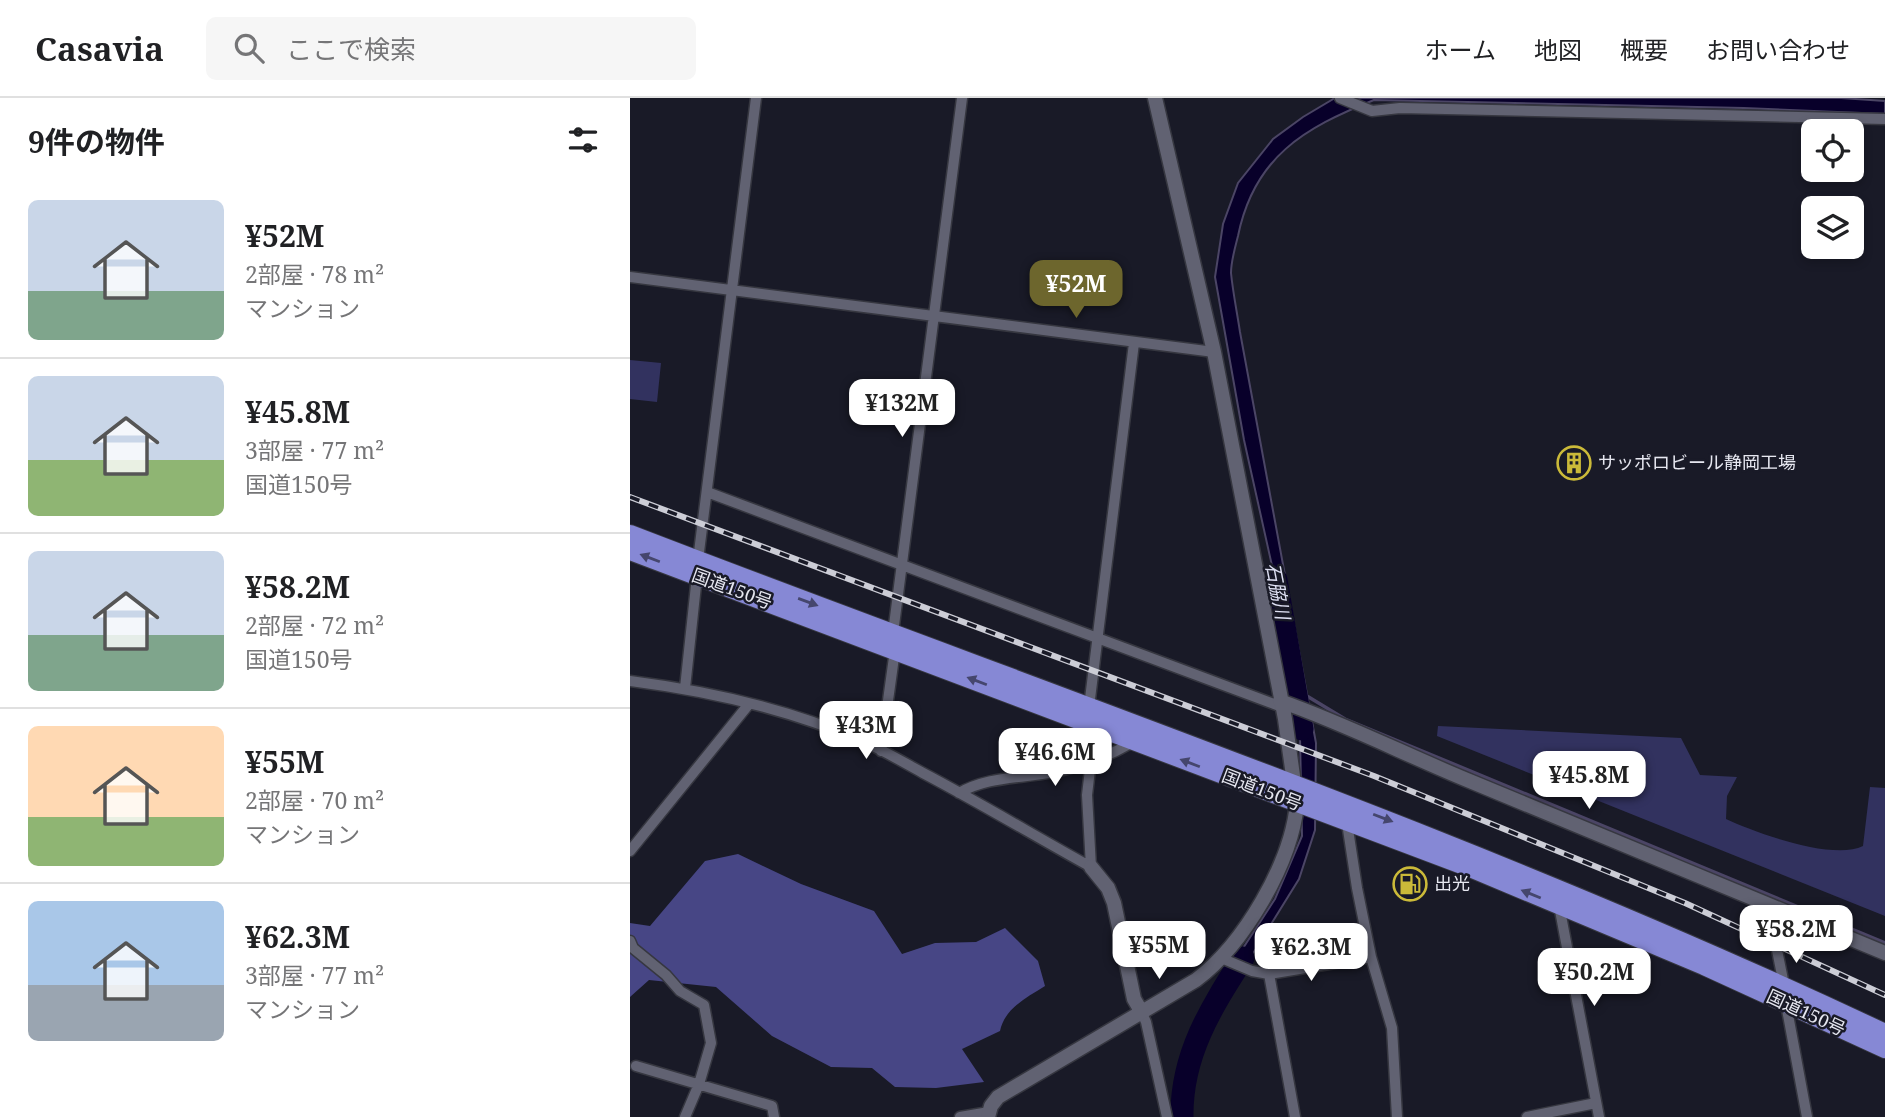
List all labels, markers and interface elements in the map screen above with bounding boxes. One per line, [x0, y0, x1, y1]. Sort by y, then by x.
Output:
search box [206, 17, 696, 80]
text: Casavia [35, 26, 164, 71]
icon: search [230, 29, 268, 67]
text: ここで検索 [286, 31, 416, 67]
text: ホーム [1425, 33, 1496, 66]
text: 地図 [1534, 33, 1582, 66]
text: 概要 [1620, 33, 1668, 66]
text: お問い合わせ [1706, 33, 1850, 66]
map controls [1801, 119, 1864, 259]
button: locate [1801, 119, 1864, 182]
text: 9件の物件 [28, 121, 165, 162]
icon: filters [564, 121, 602, 159]
button: layers [1801, 196, 1864, 259]
text: ¥52M [245, 215, 324, 256]
icon: home [84, 228, 168, 312]
text: 2部屋 · 78 m² [245, 258, 384, 290]
pin: ¥52M [1035, 260, 1117, 320]
text: ¥52M [1046, 267, 1106, 299]
text: マンション [245, 292, 360, 324]
pin: ¥132M [853, 380, 951, 439]
text: ¥132M [865, 386, 939, 418]
text: ¥45.8M [245, 391, 350, 432]
icon: home [84, 404, 168, 488]
text: 3部屋 · 77 m² [245, 434, 384, 466]
building icon: サッポロビール静岡工場 [1555, 444, 1593, 482]
place label: サッポロビール静岡工場 [1598, 450, 1796, 474]
text: 国道150号 [245, 468, 353, 500]
one-way arrow [639, 553, 660, 564]
water label: 石脇川 [1260, 561, 1297, 623]
street label: 国道150号 [689, 562, 776, 614]
text: ¥58.2M [245, 566, 350, 607]
icon: home [84, 579, 168, 663]
one-way arrow [798, 596, 819, 607]
text: 2部屋 · 72 m² [245, 609, 384, 641]
text: 国道150号 [245, 643, 353, 675]
one-way arrow [967, 676, 988, 687]
pin: ¥43M [825, 702, 907, 761]
text: ¥43M [836, 708, 896, 740]
pin: ¥46.6M [998, 728, 1112, 788]
text: ¥46.6M [1015, 735, 1095, 767]
text: ¥55M [245, 741, 324, 782]
pin: ¥45.8M [1532, 752, 1646, 811]
icon: home [84, 754, 168, 838]
one-way arrow [1179, 758, 1200, 769]
text: ¥45.8M [1549, 758, 1629, 790]
street label: 国道150号 [1219, 763, 1306, 815]
text: 2部屋 · 70 m² [245, 784, 384, 816]
one-way arrow [1372, 812, 1393, 823]
text: マンション [245, 818, 360, 850]
fuel station icon: 出光 [1391, 865, 1429, 903]
place label: 出光 [1434, 871, 1470, 895]
one-way arrow [1520, 888, 1541, 899]
pin: ¥58.2M [1739, 906, 1853, 965]
text: ¥58.2M [1756, 912, 1836, 944]
text: ¥62.3M [245, 916, 350, 957]
pin: ¥55M [1118, 922, 1200, 981]
pin: ¥62.3M [1254, 924, 1368, 983]
text: ¥55M [1129, 928, 1189, 960]
icon: home [84, 929, 168, 1013]
text: ¥62.3M [1271, 930, 1351, 962]
pin: ¥50.2M [1537, 948, 1651, 1008]
text: ¥50.2M [1554, 955, 1634, 987]
text: 3部屋 · 77 m² [245, 959, 384, 991]
street label: 国道150号 [1763, 983, 1850, 1041]
text: マンション [245, 993, 360, 1025]

